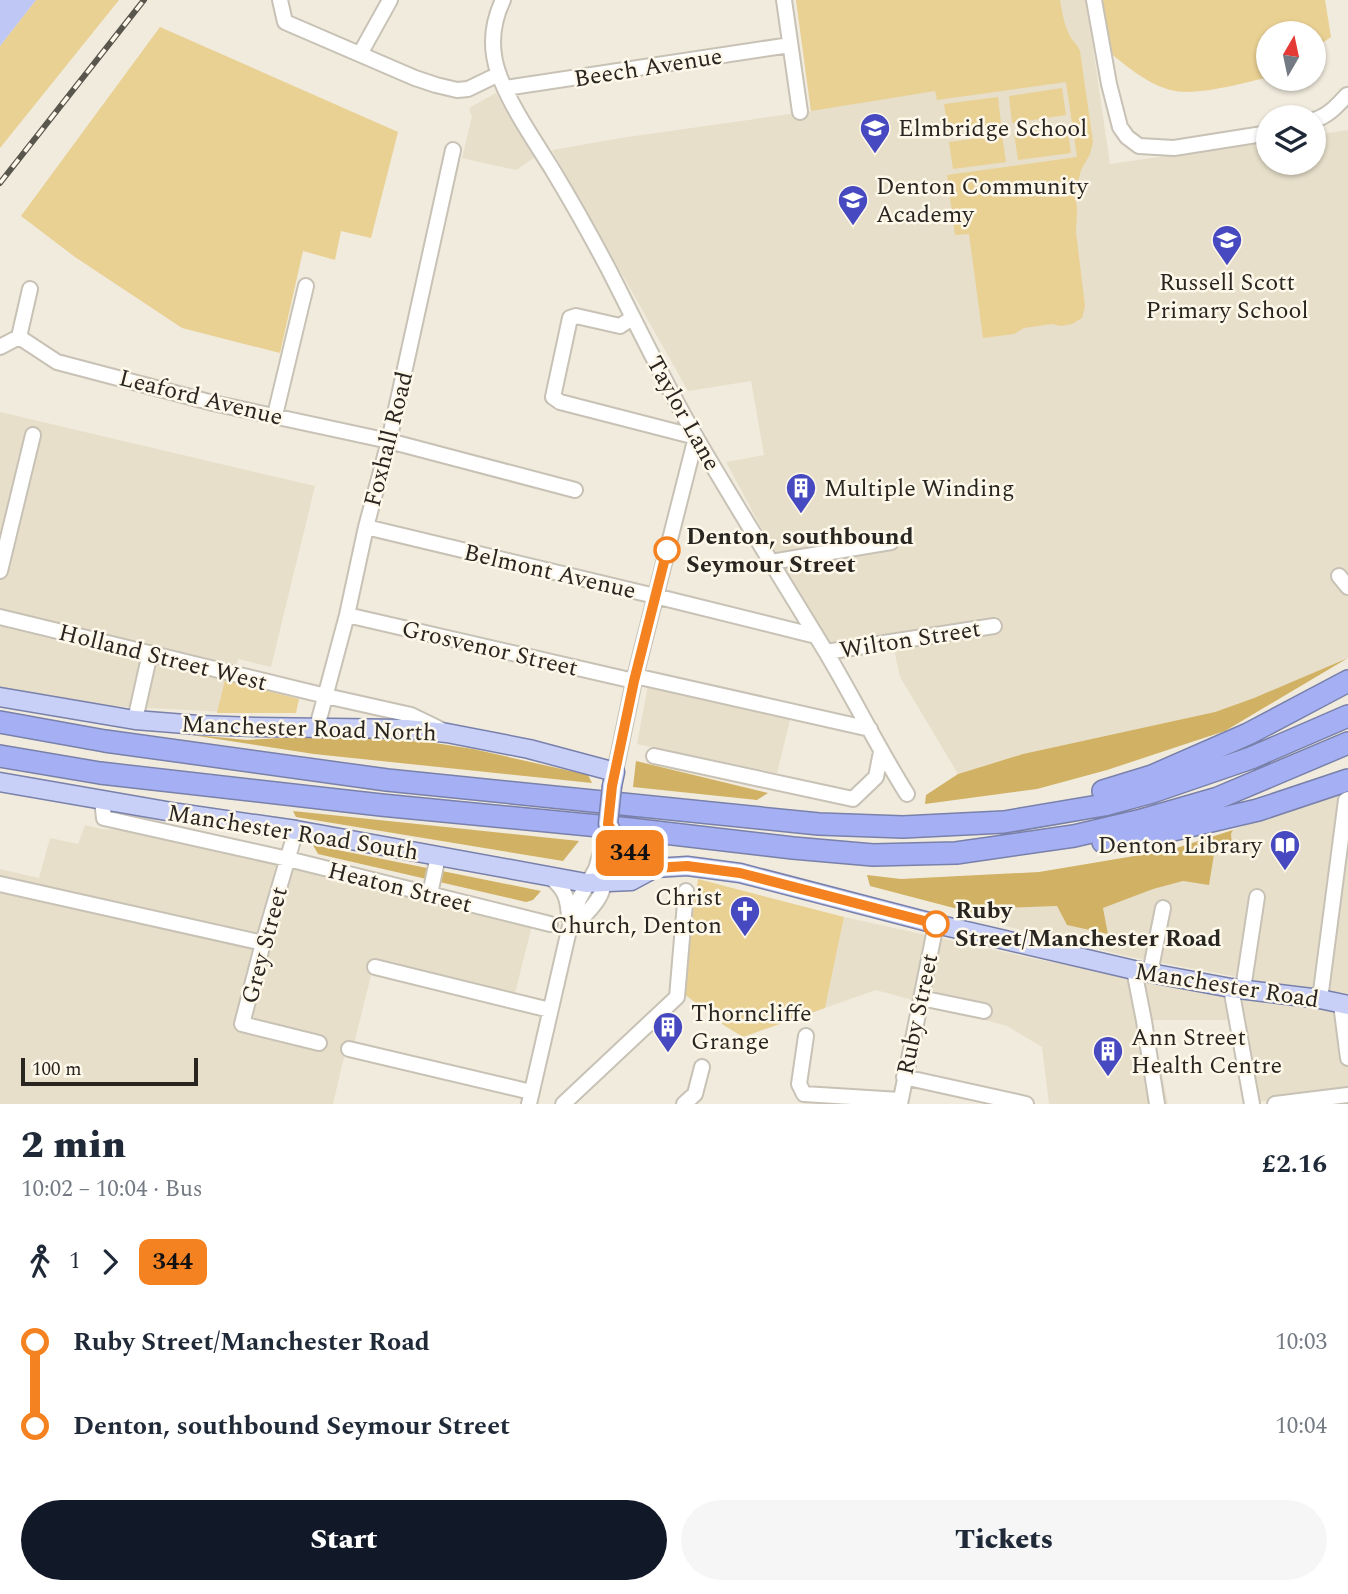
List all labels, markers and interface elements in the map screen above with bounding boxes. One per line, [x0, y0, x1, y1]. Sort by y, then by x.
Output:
north arrow [1256, 21, 1326, 91]
map controls [1256, 21, 1326, 175]
street label: Beech Avenue [571, 38, 725, 97]
button: layers [1256, 105, 1326, 175]
school or university icon: Elmbridge School [858, 111, 892, 155]
place label: Elmbridge School [898, 111, 1087, 147]
place label: Denton Community Academy [876, 169, 1090, 233]
school or university icon: Denton Community Academy [836, 183, 870, 227]
school or university icon: Russell Scott Primary School [1210, 223, 1244, 267]
place label: Russell Scott Primary School [1145, 265, 1309, 329]
street label: Taylor Lane [637, 349, 730, 477]
street label: Leaford Avenue [115, 360, 286, 436]
street label: Foxhall Road [355, 368, 423, 511]
building icon: Multiple Winding [784, 471, 818, 515]
place label: Multiple Winding [824, 471, 1015, 507]
place label: Denton, southbound Seymour Street [686, 519, 914, 583]
street label: Belmont Avenue [460, 535, 640, 609]
marker: Denton, southbound Seymour Street [654, 537, 680, 563]
street label: Grosvenor Street [398, 611, 581, 687]
street label: Wilton Street [837, 611, 983, 669]
street label: Holland Street West [55, 615, 271, 701]
street label: Manchester Road North [181, 707, 437, 751]
street label: Manchester Road South [165, 795, 421, 871]
place label: Denton Library [1098, 828, 1263, 864]
library icon: Denton Library [1268, 828, 1302, 872]
line badge: 344 [590, 830, 670, 876]
text: 344 [610, 835, 650, 871]
street label: Heaton Street [324, 853, 476, 923]
place label: Christ Church, Denton [551, 880, 722, 944]
street label: Grey Street [232, 883, 298, 1008]
place label: Ruby Street/Manchester Road [955, 893, 1221, 957]
church icon: Christ Church, Denton [728, 894, 762, 938]
marker: Ruby Street/Manchester Road [923, 911, 949, 937]
street label: Ruby Street [888, 950, 948, 1078]
street label: Manchester Road [1132, 954, 1321, 1018]
place label: Thorncliffe Grange [691, 996, 812, 1060]
building icon: Thorncliffe Grange [651, 1010, 685, 1054]
place label: Ann Street Health Centre [1131, 1020, 1282, 1084]
building icon: Ann Street Health Centre [1091, 1034, 1125, 1078]
scale bar [21, 1055, 198, 1087]
text: 100 m [32, 1055, 82, 1084]
text: 2 min [21, 1117, 126, 1175]
text: £2.16 [1262, 1144, 1327, 1184]
text: 10:02 – 10:04 · Bus [21, 1172, 203, 1207]
icon: walk [21, 1243, 59, 1281]
icon: forward [91, 1243, 129, 1281]
text: 1 [69, 1244, 81, 1279]
text: 344 [153, 1244, 193, 1280]
text: Ruby Street/Manchester Road [73, 1322, 430, 1362]
text: 10:03 [1275, 1325, 1327, 1360]
text: Denton, southbound Seymour Street [73, 1406, 510, 1446]
text: 10:04 [1275, 1409, 1327, 1444]
button: Start [21, 1500, 667, 1580]
button: Tickets [681, 1500, 1327, 1580]

